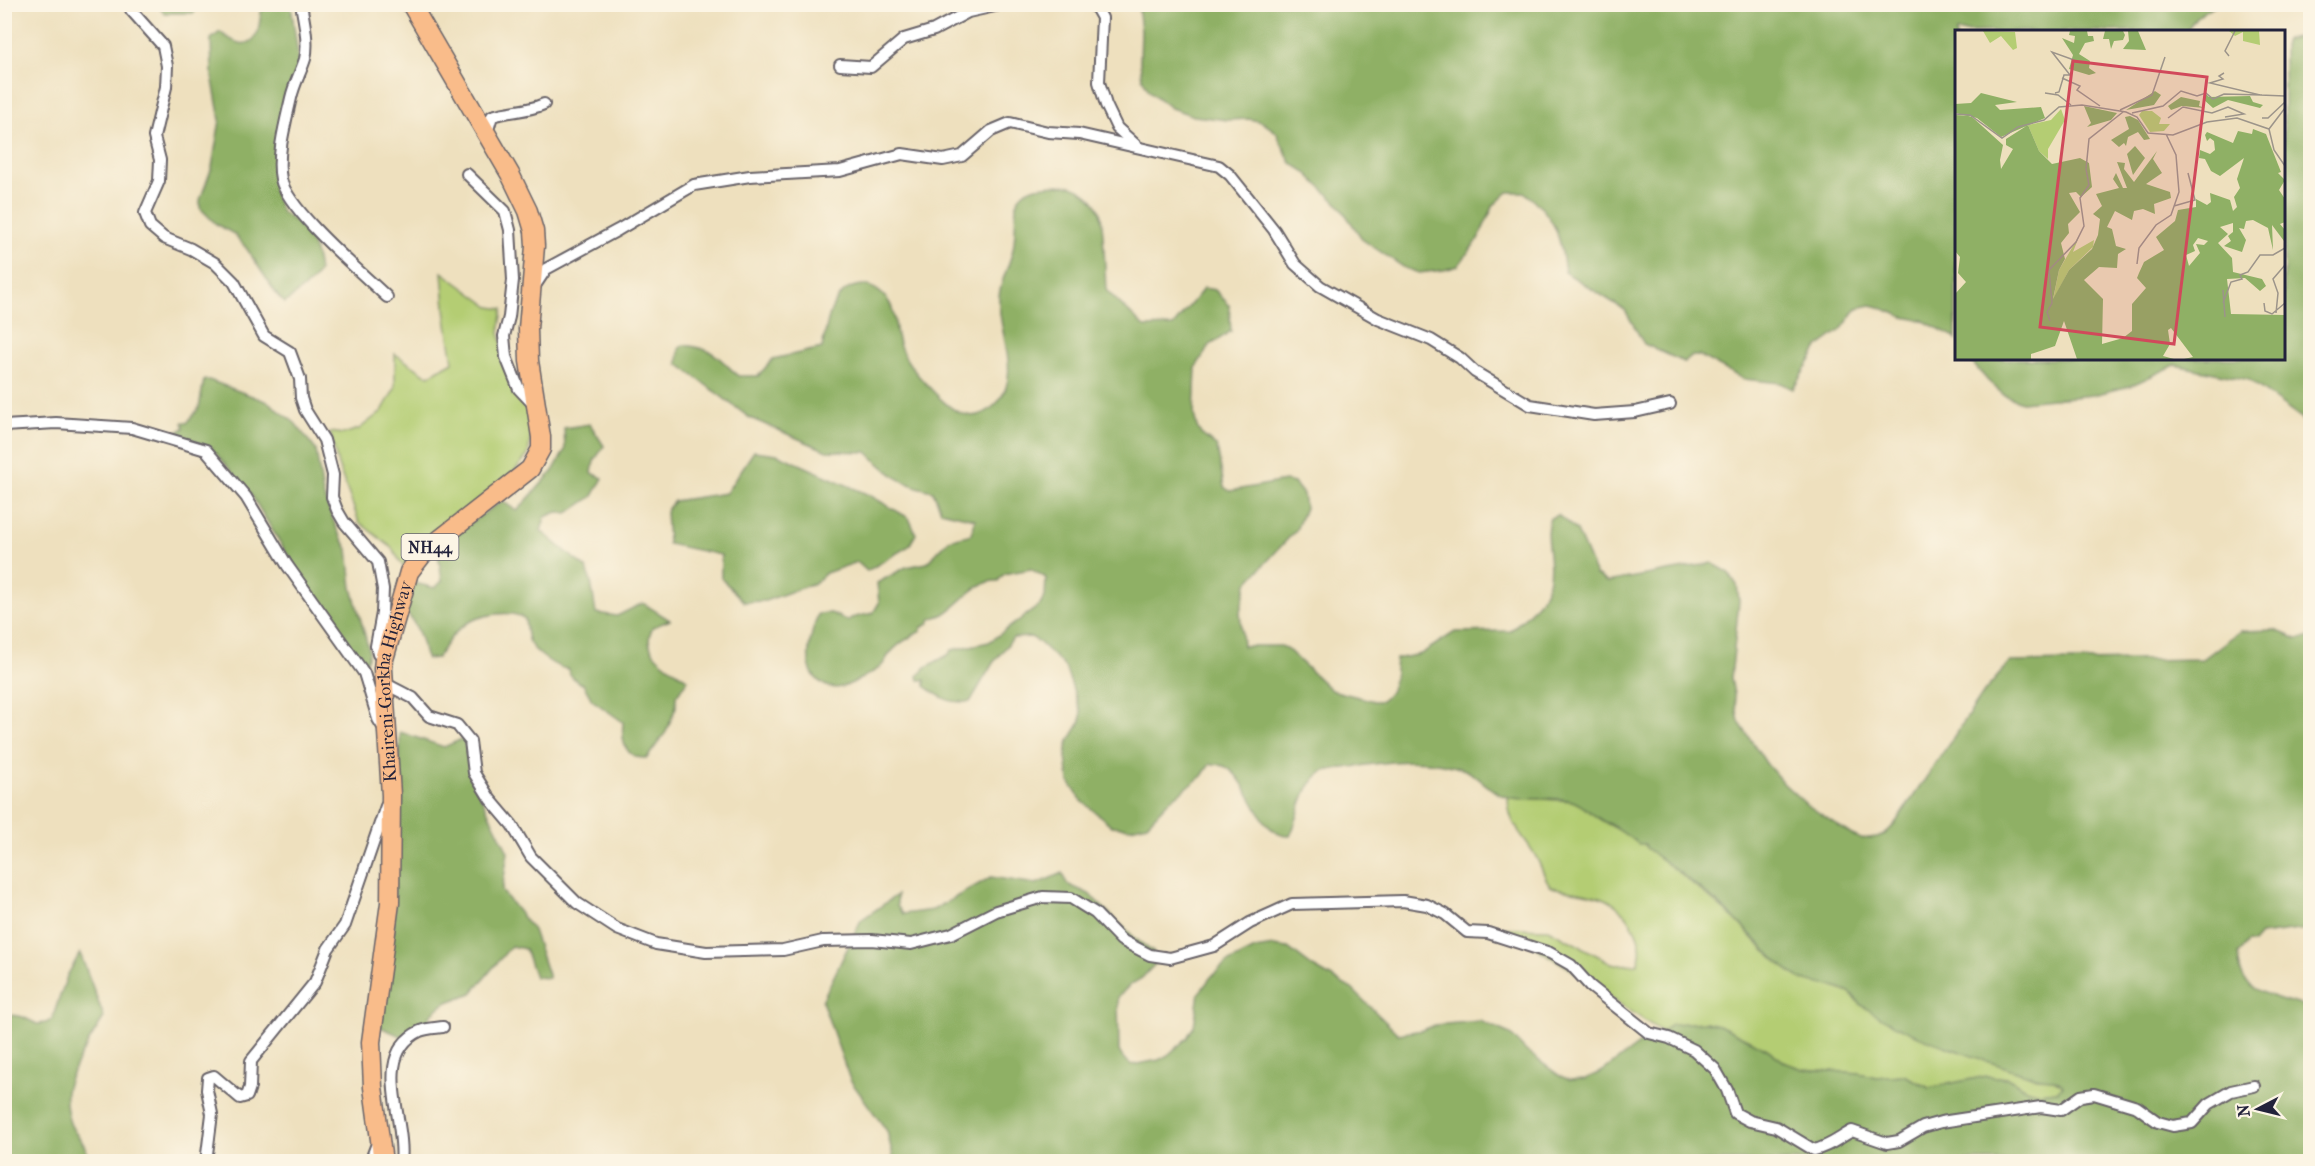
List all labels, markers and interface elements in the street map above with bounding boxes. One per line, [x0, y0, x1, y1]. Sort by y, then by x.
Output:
inset map [1955, 30, 2285, 360]
road number: NH44 [402, 534, 458, 560]
street label: Khaireni-Gorkha Highway [373, 577, 417, 783]
north arrow [2228, 1079, 2288, 1139]
text: N [2233, 1103, 2254, 1118]

